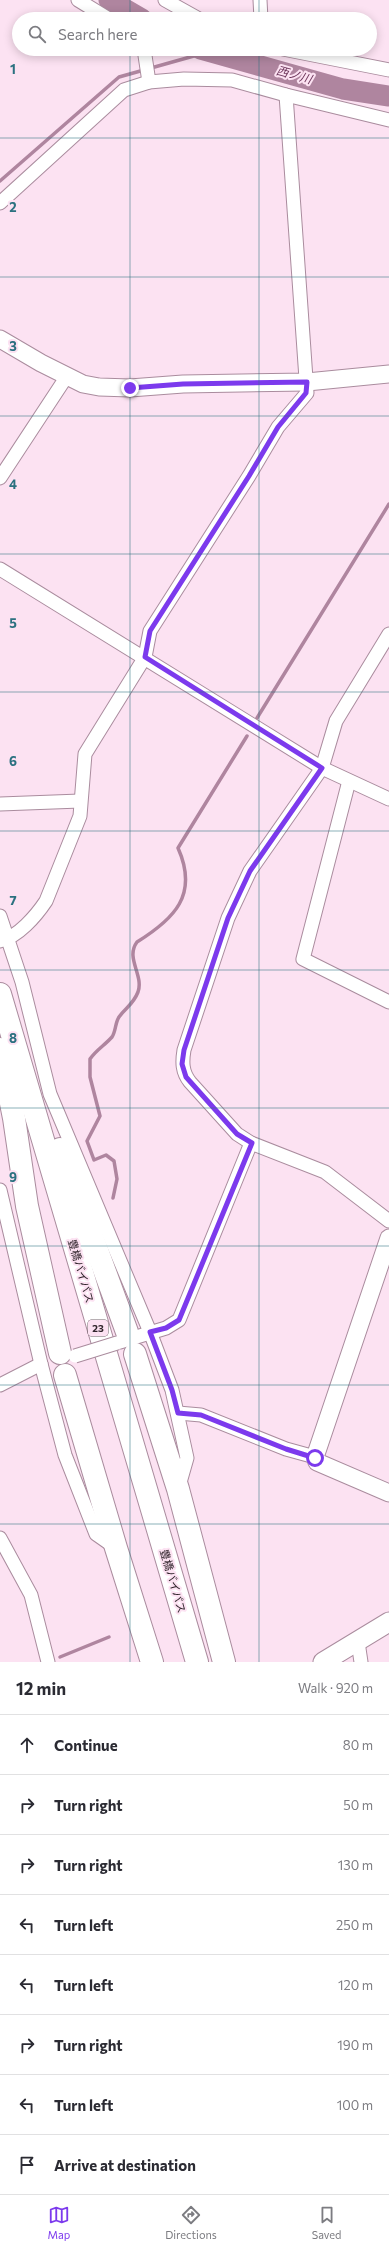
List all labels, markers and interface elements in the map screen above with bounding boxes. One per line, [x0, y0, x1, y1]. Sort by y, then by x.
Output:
search box [12, 12, 377, 56]
icon: search [26, 23, 48, 45]
text: Search here [58, 25, 137, 43]
text: 1 [10, 61, 16, 77]
water label: 西ノ川 [275, 62, 315, 86]
text: 2 [9, 199, 17, 215]
text: 3 [9, 338, 17, 354]
route end [121, 379, 139, 397]
text: 4 [9, 476, 17, 492]
text: 5 [9, 615, 17, 631]
text: 6 [9, 753, 17, 769]
text: 7 [9, 892, 17, 908]
text: 8 [9, 1030, 17, 1046]
text: 9 [9, 1169, 17, 1185]
street label: 豊橋バイパス [66, 1237, 97, 1304]
road number: 23 [88, 1320, 108, 1336]
route start [306, 1449, 324, 1467]
street label: 豊橋バイパス [158, 1547, 189, 1614]
text: 12 min [16, 1678, 66, 1699]
text: Walk · 920 m [298, 1680, 373, 1696]
icon: ahead [16, 1734, 38, 1756]
text: Continue [54, 1736, 118, 1754]
text: 80 m [343, 1737, 373, 1753]
icon: right [16, 1794, 38, 1816]
text: Turn right [54, 1796, 123, 1814]
text: 50 m [343, 1797, 373, 1813]
icon: right [16, 1854, 38, 1876]
text: Turn right [54, 1856, 123, 1874]
text: 130 m [338, 1857, 373, 1873]
icon: left [16, 1914, 38, 1936]
text: Turn left [54, 1916, 113, 1934]
text: 250 m [336, 1917, 373, 1933]
icon: left [16, 1974, 38, 1996]
text: Turn left [54, 1976, 113, 1994]
text: 120 m [338, 1977, 373, 1993]
icon: right [16, 2034, 38, 2056]
text: Turn right [54, 2036, 123, 2054]
text: 190 m [337, 2037, 373, 2053]
icon: left [16, 2094, 38, 2116]
text: Turn left [54, 2096, 113, 2114]
text: 100 m [337, 2097, 373, 2113]
icon: arrive [16, 2154, 38, 2176]
text: Arrive at destination [54, 2156, 196, 2174]
tab: Map [48, 2204, 70, 2241]
tab: Directions [165, 2204, 217, 2241]
tab: Saved [312, 2204, 341, 2241]

